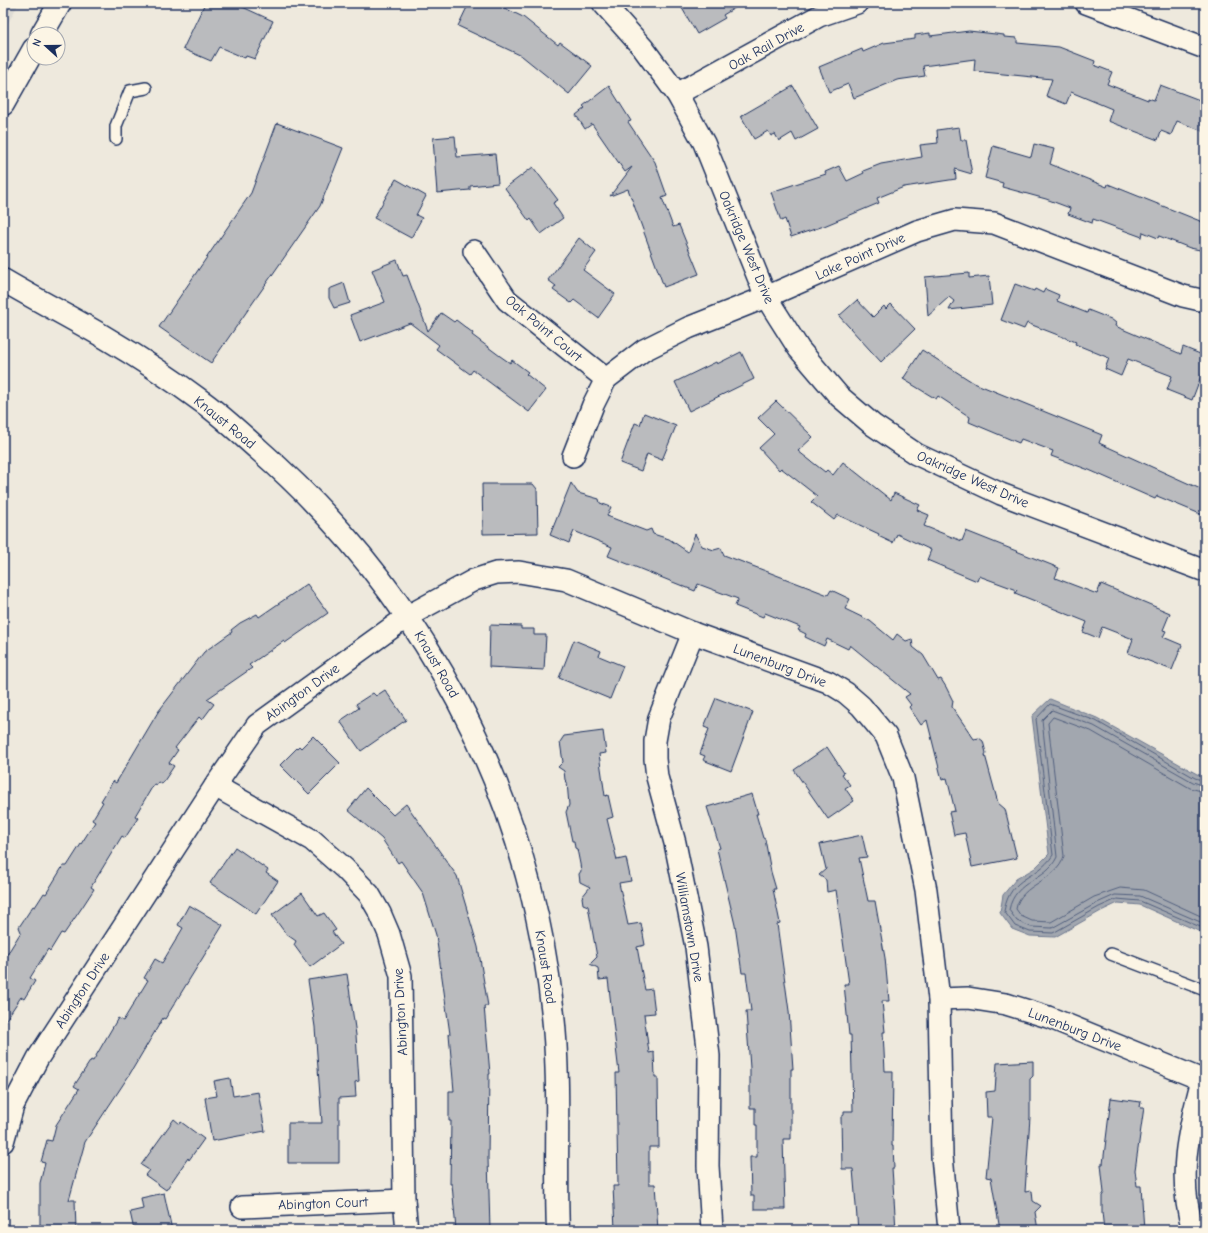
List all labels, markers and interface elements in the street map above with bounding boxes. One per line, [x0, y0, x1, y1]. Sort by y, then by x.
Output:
street label: Oak Rail Drive [725, 19, 807, 74]
north arrow [26, 26, 66, 66]
text: N [30, 37, 44, 48]
street label: Oakridge West Drive [715, 188, 778, 306]
street label: Lake Point Drive [813, 229, 908, 284]
street label: Oak Point Court [502, 291, 586, 366]
street label: Knaust Road [190, 392, 259, 453]
street label: Oakridge West Drive [914, 447, 1032, 512]
street label: Knaust Road [411, 628, 463, 701]
street label: Lunenburg Drive [731, 640, 829, 691]
street label: Abington Drive [262, 660, 343, 725]
street label: Williamstown Drive [671, 871, 708, 983]
street label: Knaust Road [531, 929, 560, 1005]
street label: Abington Drive [51, 949, 113, 1032]
street label: Abington Drive [390, 968, 411, 1056]
street label: Lunenburg Drive [1026, 1004, 1124, 1055]
street label: Abington Court [278, 1193, 369, 1214]

